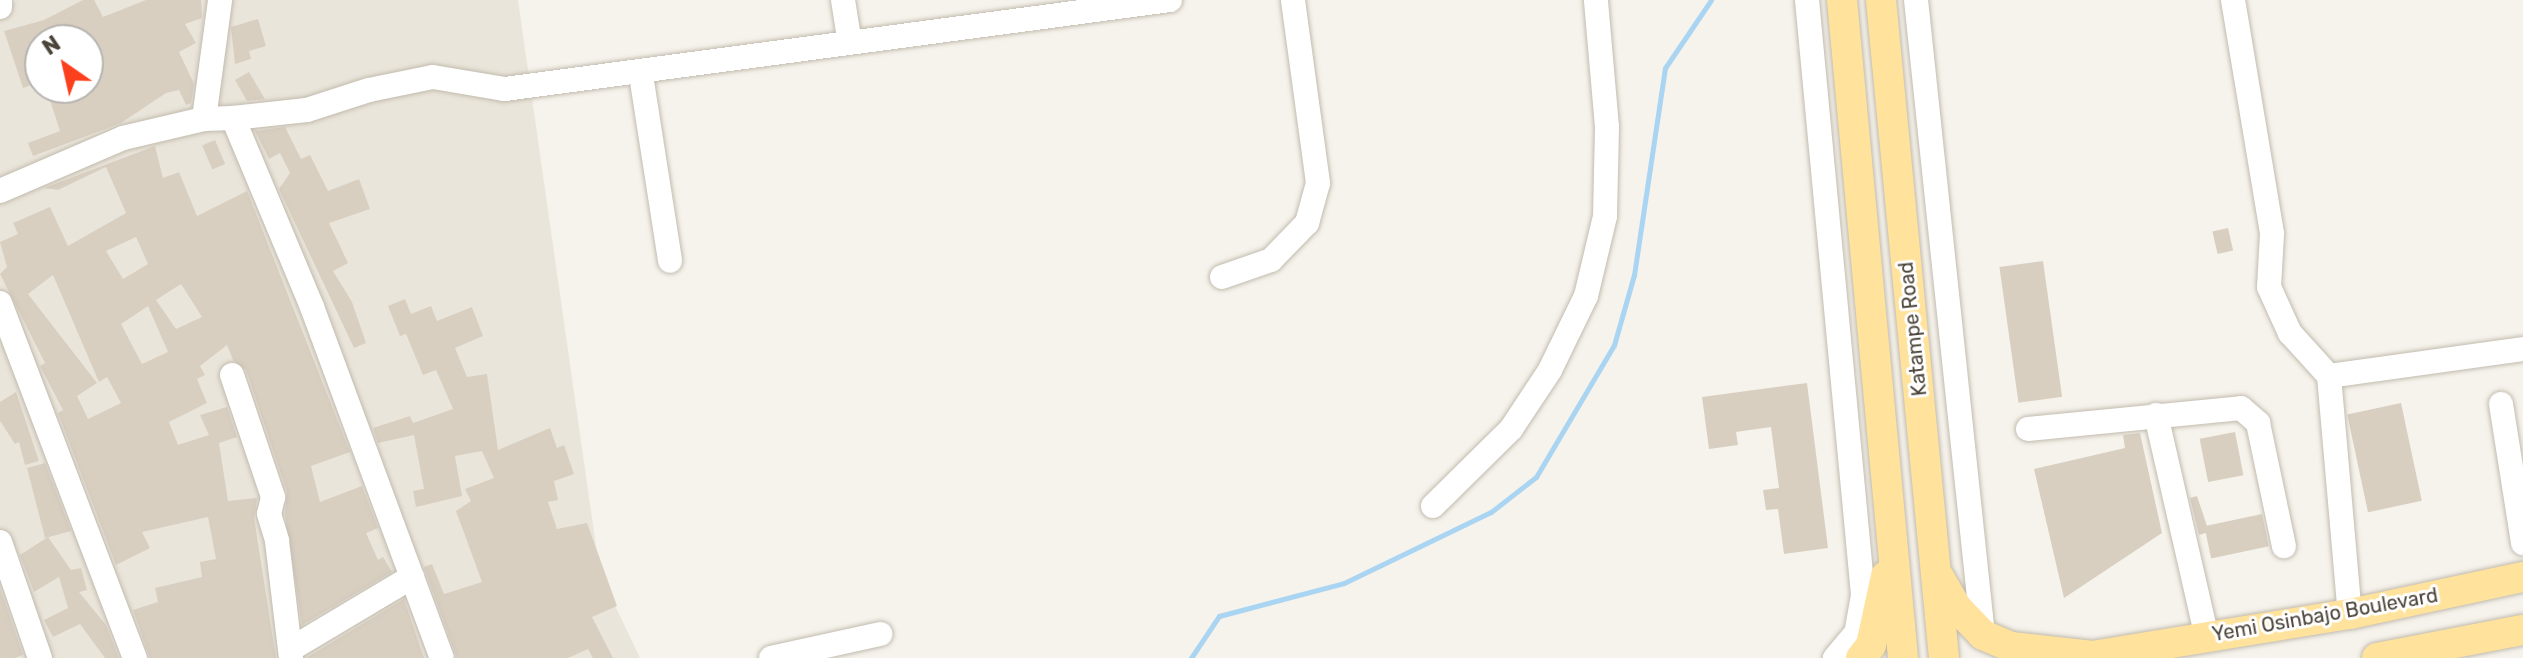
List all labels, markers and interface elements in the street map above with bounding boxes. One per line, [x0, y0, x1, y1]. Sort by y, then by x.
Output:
north arrow [24, 24, 104, 104]
text: N [37, 30, 66, 61]
street label: Katampe Road [1894, 261, 1932, 397]
street label: Yemi Osinbajo Boulevard [2210, 583, 2440, 647]

